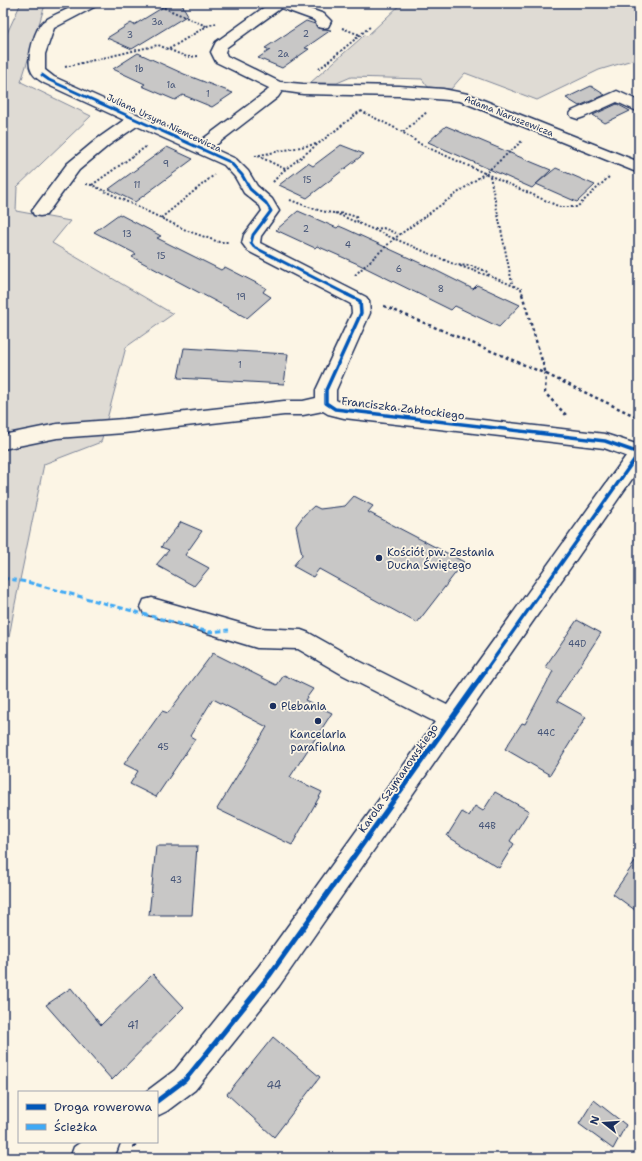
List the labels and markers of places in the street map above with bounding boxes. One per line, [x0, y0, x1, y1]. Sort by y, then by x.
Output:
place label: Kościół pw. Zesłania Ducha Świętego [387, 545, 494, 573]
marker: Kościół pw. Zesłania Ducha Świętego [374, 553, 384, 563]
place label: Plebania [281, 699, 327, 714]
marker: Plebania [268, 701, 278, 711]
marker: Kancelaria parafialna [313, 716, 323, 726]
place label: Kancelaria parafialna [290, 727, 346, 755]

